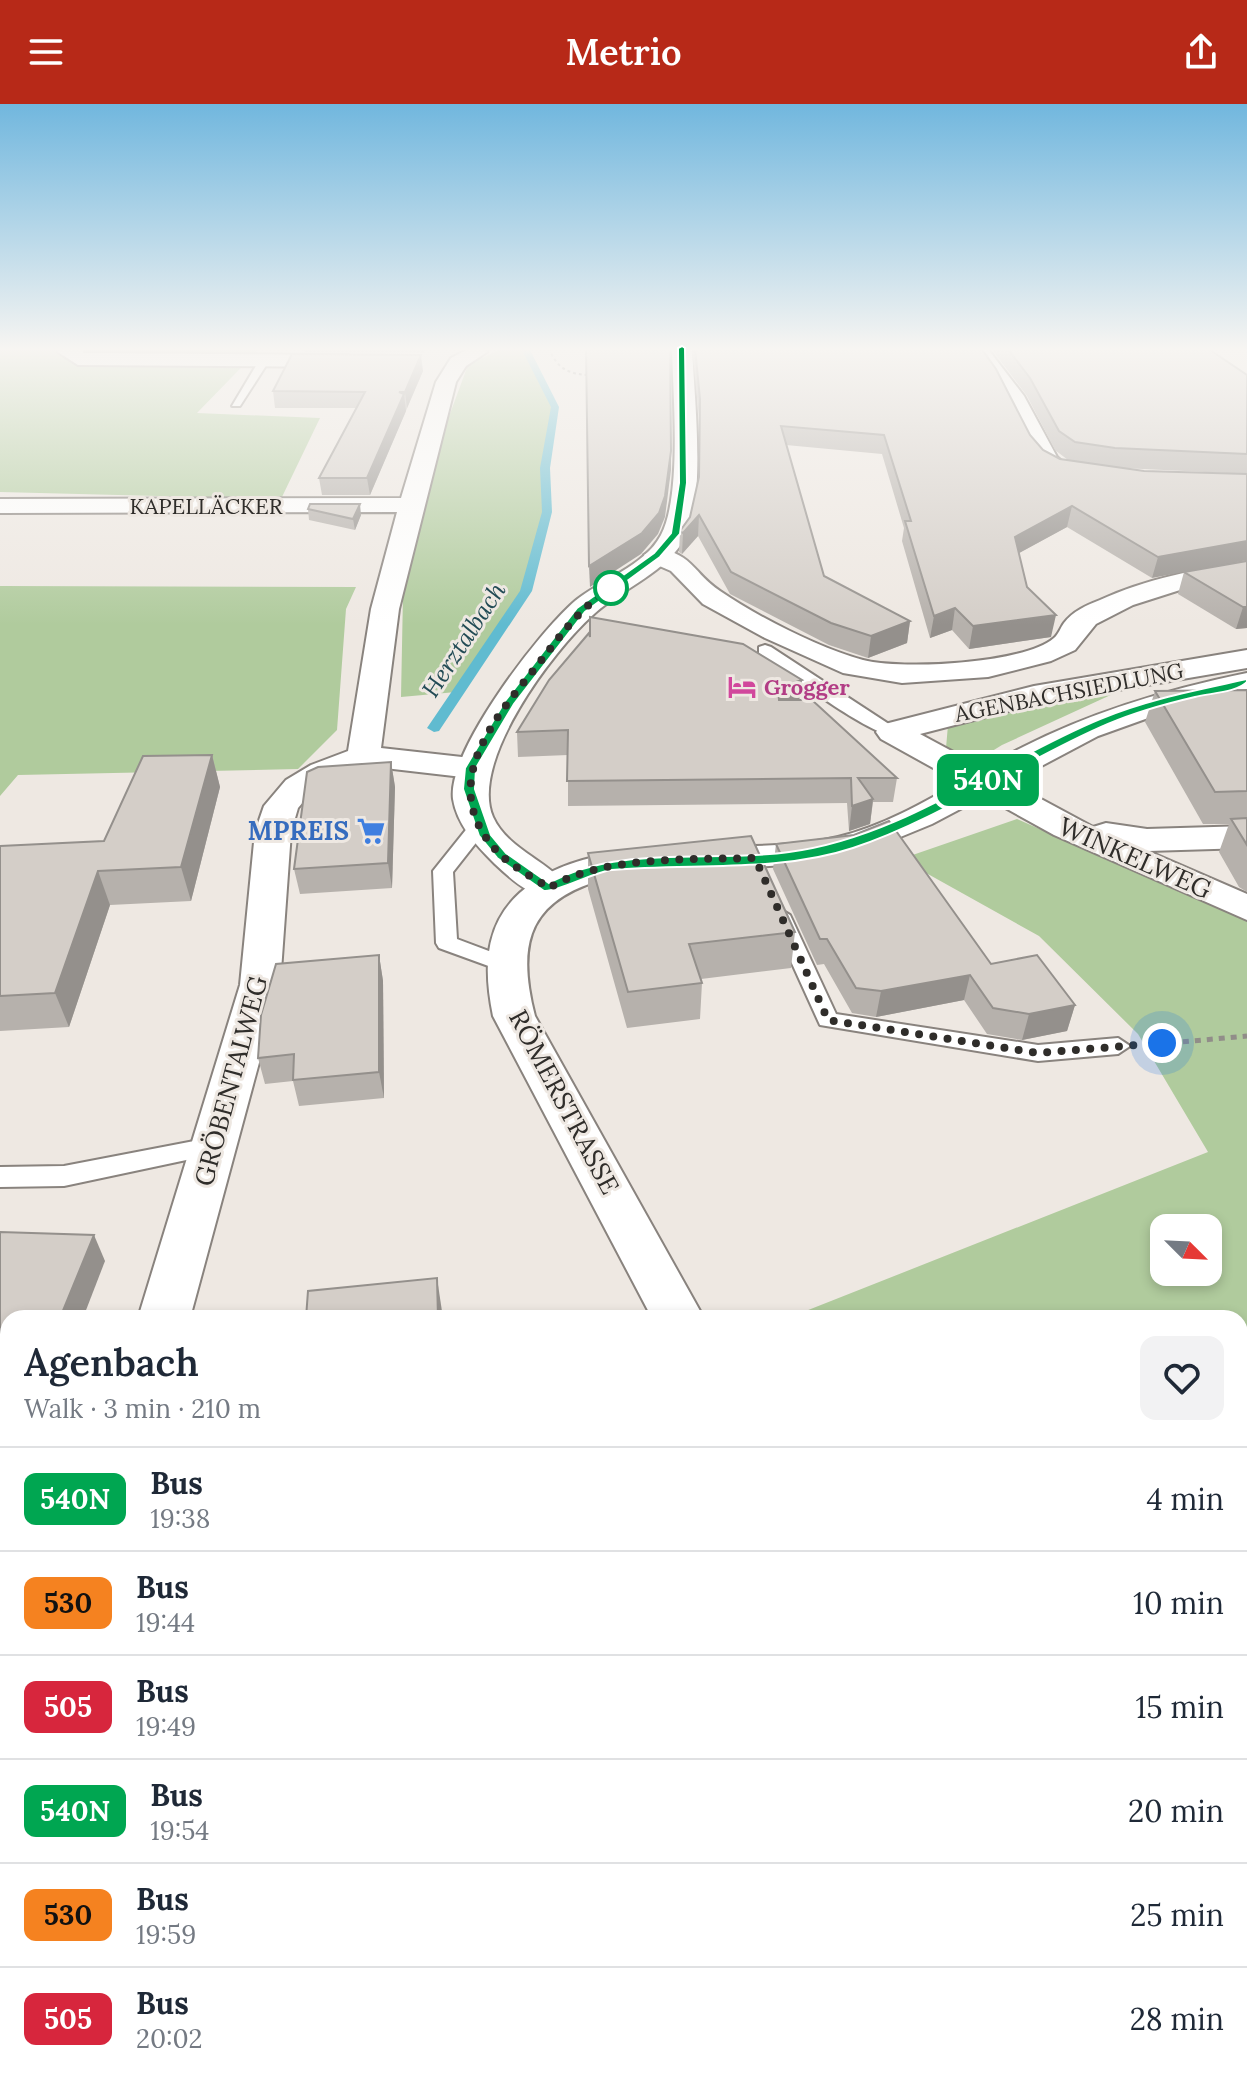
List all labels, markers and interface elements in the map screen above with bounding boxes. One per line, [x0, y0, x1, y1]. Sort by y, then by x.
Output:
text: Metrio [565, 29, 682, 75]
icon: menu [24, 30, 68, 74]
icon: share [1179, 30, 1223, 74]
street label: KAPELLÄCKER [129, 492, 283, 520]
unlabelled marker [594, 571, 628, 605]
water label: Herztalbach [415, 576, 512, 703]
street label: AGENBACHSIEDLUNG [951, 656, 1186, 728]
hotel icon: Grogger [727, 672, 757, 702]
place label: Grogger [764, 673, 850, 701]
line badge: 540N [932, 754, 1044, 806]
text: 540N [953, 762, 1023, 798]
street label: WINKELWEG [1054, 809, 1217, 906]
place label: MPREIS [248, 814, 349, 847]
supermarket icon: MPREIS [356, 816, 386, 846]
street label: GRÖBENTALWEG [187, 972, 274, 1189]
street label: RÖMERSTRASSE [502, 1004, 627, 1200]
your location [1142, 1023, 1182, 1063]
north arrow [1150, 1214, 1222, 1286]
map controls [1150, 1214, 1222, 1286]
button: heart [1140, 1336, 1224, 1420]
text: Agenbach [24, 1338, 199, 1386]
text: Walk · 3 min · 210 m [24, 1392, 261, 1425]
text: Bus [150, 1464, 203, 1502]
text: 4 min [1146, 1480, 1224, 1518]
text: 540N [40, 1481, 110, 1517]
text: 19:38 [150, 1502, 210, 1535]
text: Bus [136, 1568, 189, 1606]
text: 10 min [1133, 1584, 1224, 1622]
text: 530 [44, 1585, 92, 1621]
text: 19:44 [136, 1606, 195, 1639]
text: Bus [136, 1672, 189, 1710]
text: 15 min [1135, 1688, 1224, 1726]
text: 505 [44, 1689, 92, 1725]
text: 19:49 [136, 1710, 196, 1743]
text: Bus [150, 1776, 203, 1814]
text: 20 min [1128, 1792, 1224, 1830]
text: 540N [40, 1793, 110, 1829]
text: 19:54 [150, 1814, 209, 1847]
text: Bus [136, 1880, 189, 1918]
text: 25 min [1130, 1896, 1224, 1934]
text: 530 [44, 1897, 92, 1933]
text: 19:59 [136, 1918, 196, 1951]
text: Bus [136, 1984, 189, 2022]
text: 28 min [1130, 2000, 1224, 2038]
text: 505 [44, 2001, 92, 2037]
text: 20:02 [136, 2022, 203, 2055]

